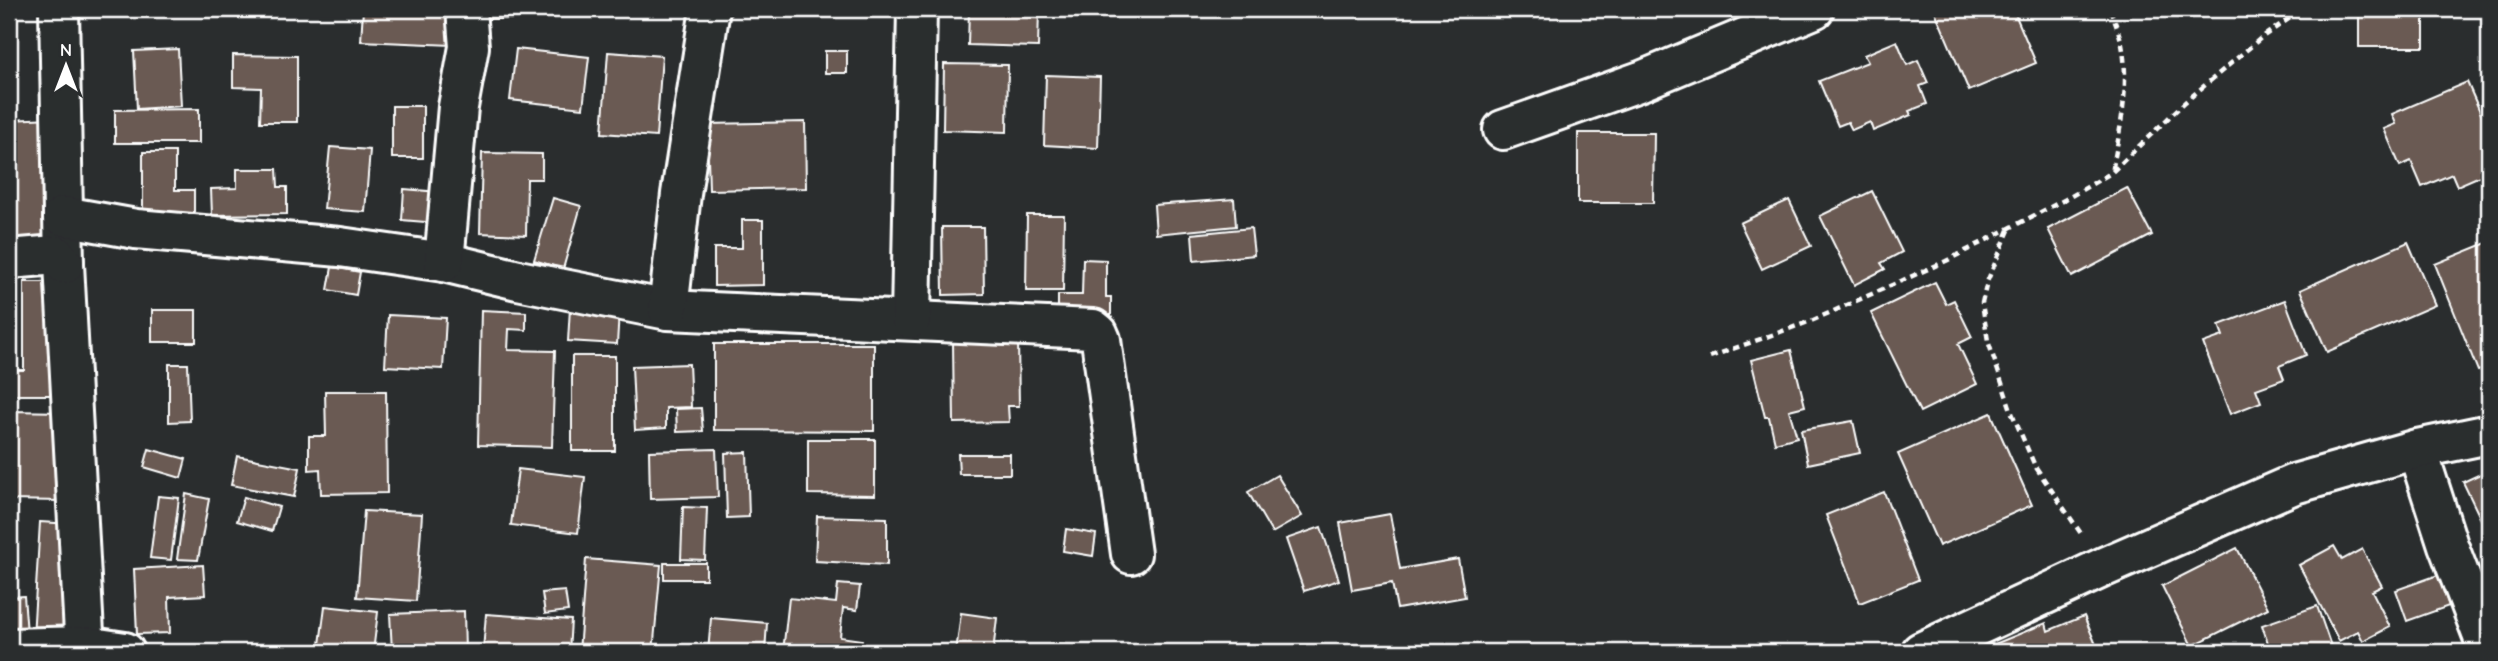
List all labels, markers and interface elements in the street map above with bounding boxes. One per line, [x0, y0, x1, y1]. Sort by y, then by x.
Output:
north arrow [32, 32, 102, 102]
text: N [60, 39, 72, 61]

